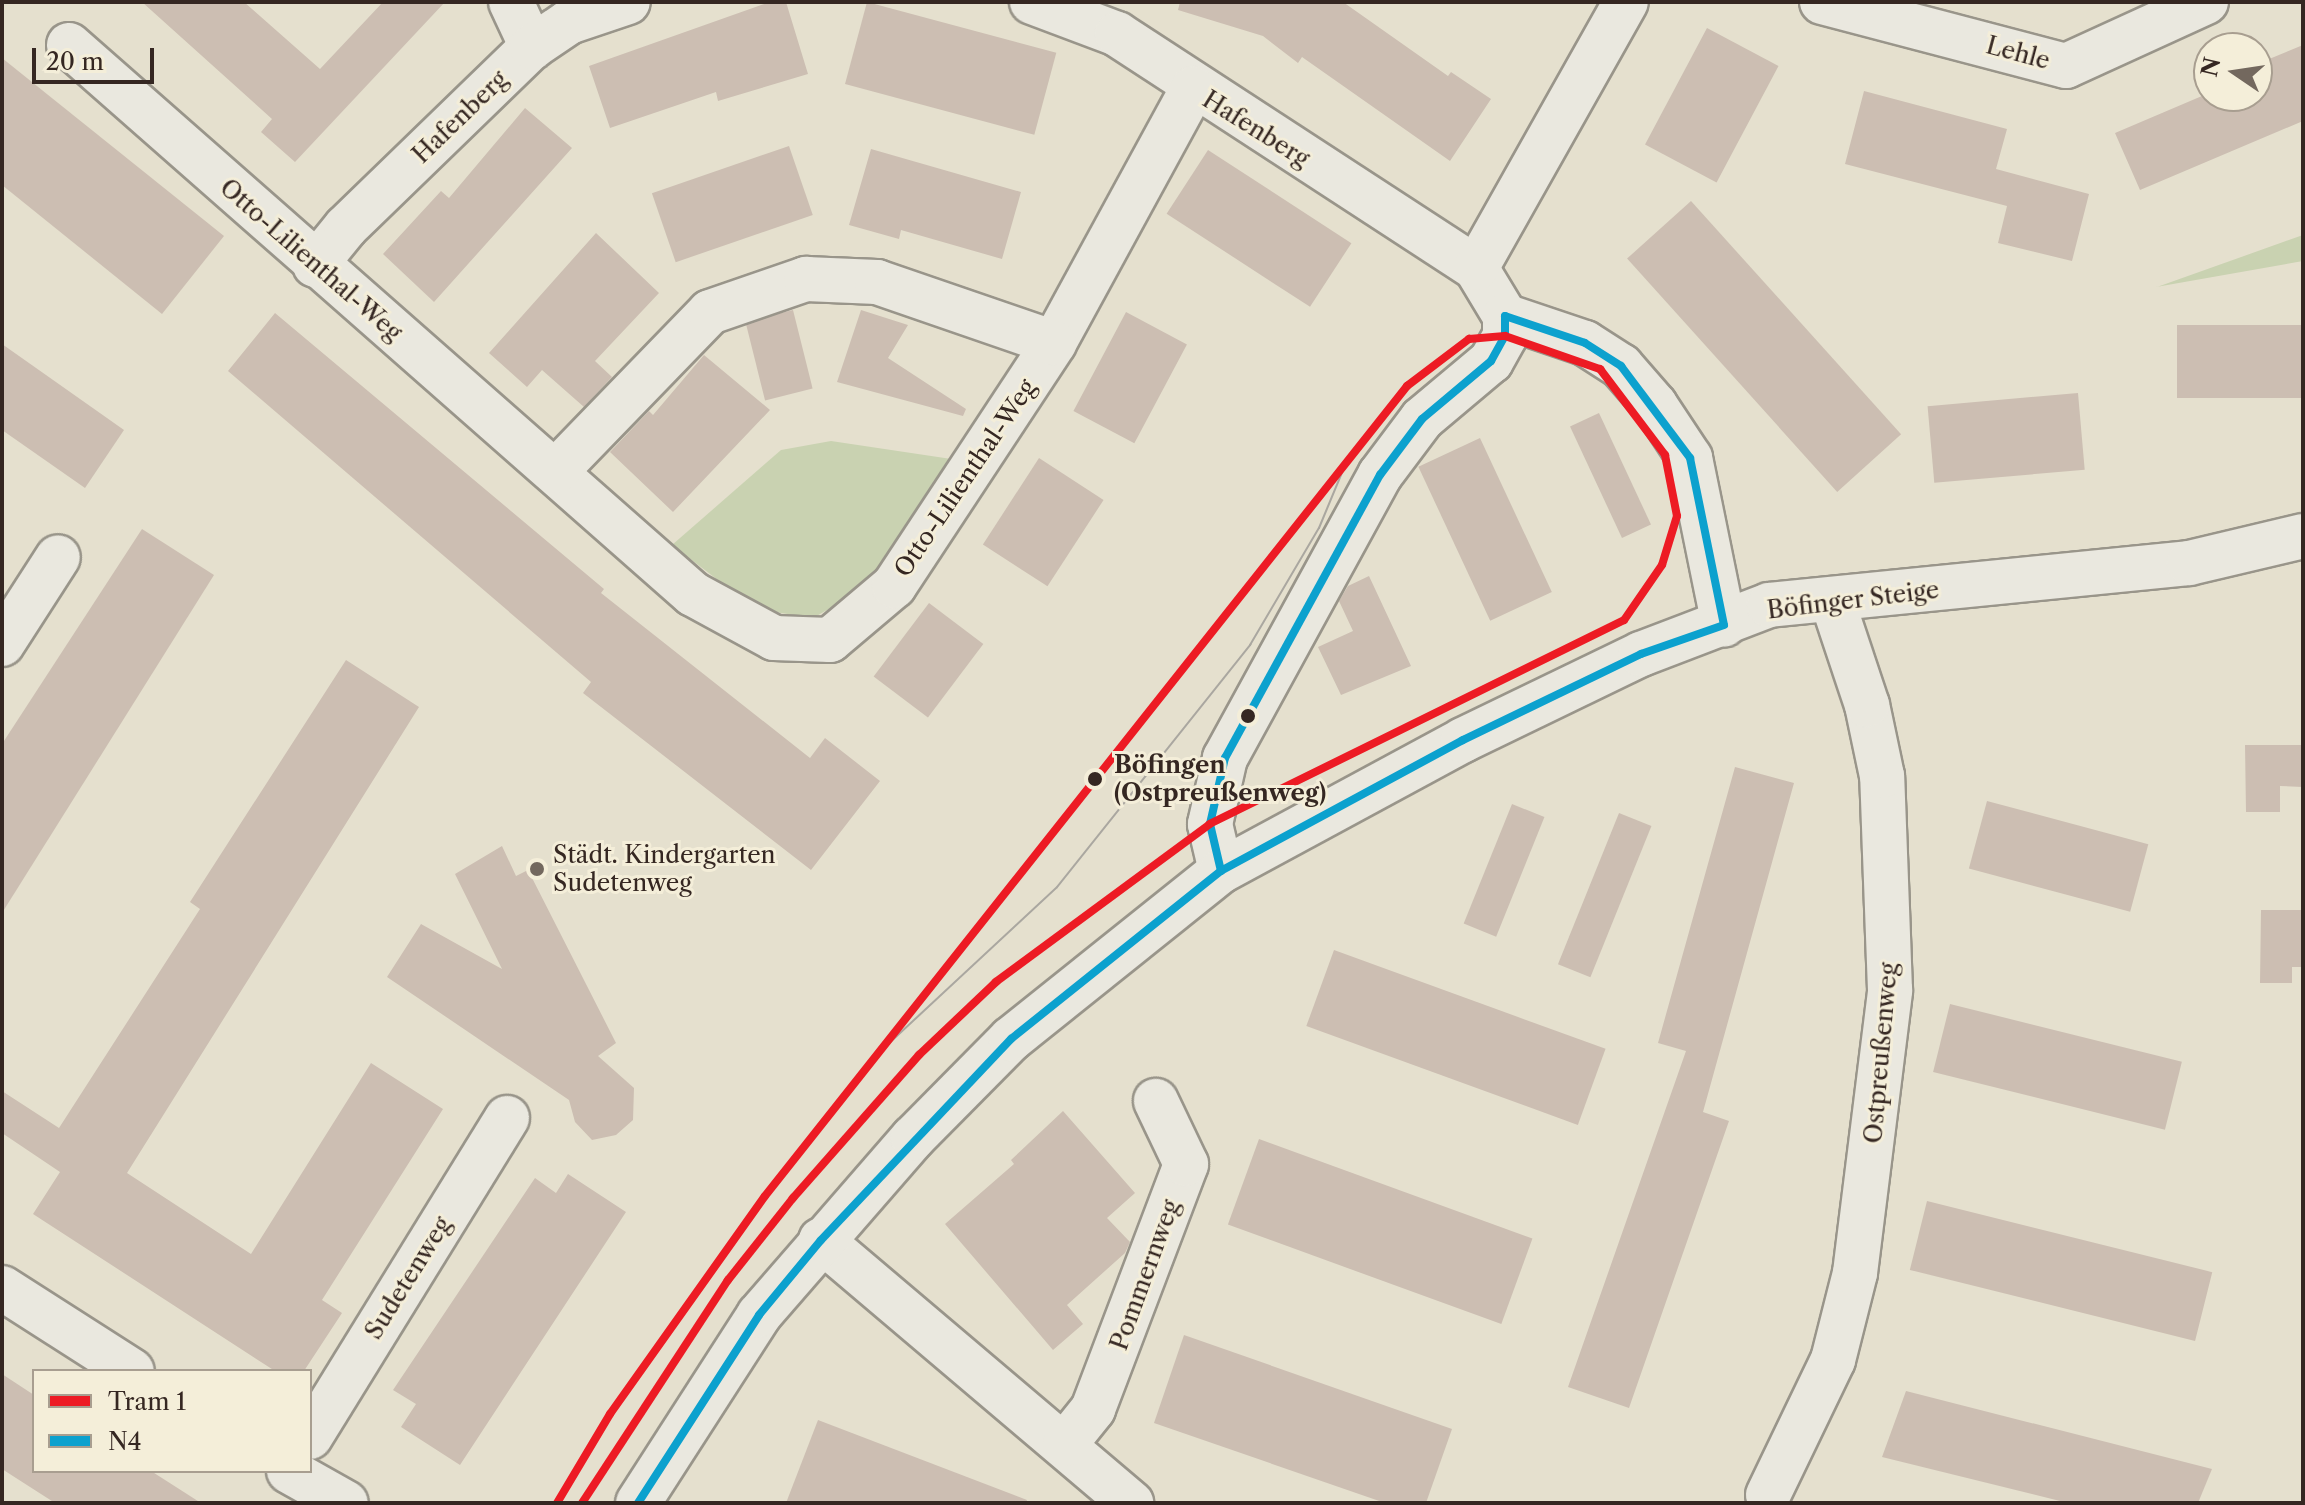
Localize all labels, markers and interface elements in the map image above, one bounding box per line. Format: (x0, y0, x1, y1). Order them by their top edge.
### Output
street label: Lehle (1983, 31, 2053, 75)
scale bar (36, 32, 158, 82)
north arrow (2193, 32, 2273, 112)
text: 20 m (46, 47, 104, 76)
text: N (2196, 55, 2226, 79)
street label: Hafenberg (407, 65, 513, 169)
street label: Hafenberg (1197, 85, 1315, 173)
street label: Otto-Lilienthal-Weg (214, 173, 408, 347)
street label: Otto-Lilienthal-Weg (888, 374, 1042, 582)
street label: Böfinger Steige (1765, 575, 1941, 625)
unlabelled marker (1240, 708, 1256, 724)
place label: Böfingen (Ostpreußenweg) (1114, 751, 1326, 807)
marker: Böfingen (Ostpreußenweg) (1083, 767, 1107, 791)
place label: Städt. Kindergarten Sudetenweg (553, 841, 776, 897)
marker: Städt. Kindergarten Sudetenweg (528, 860, 546, 878)
street label: Ostpreußenweg (1859, 961, 1903, 1145)
street label: Pommernweg (1104, 1196, 1186, 1354)
street label: Sudetenweg (359, 1211, 457, 1345)
legend (32, 1369, 312, 1473)
text: Tram 1 (108, 1387, 186, 1416)
text: N4 (108, 1427, 142, 1456)

